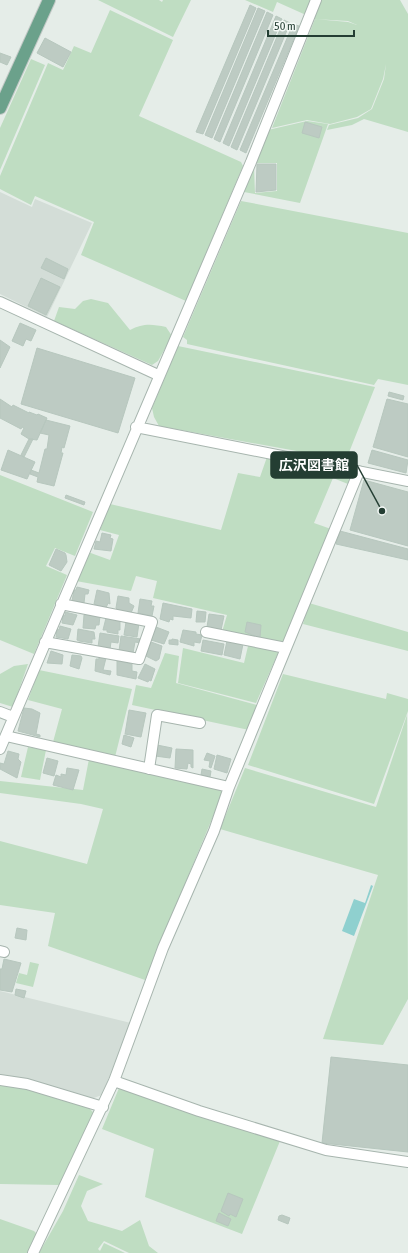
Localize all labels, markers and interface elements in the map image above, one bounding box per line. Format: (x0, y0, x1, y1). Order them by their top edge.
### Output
scale bar (268, 12, 354, 38)
text: 50 m (274, 19, 296, 33)
callout: 広沢図書館 (271, 452, 357, 478)
text: 広沢図書館 (279, 457, 349, 473)

